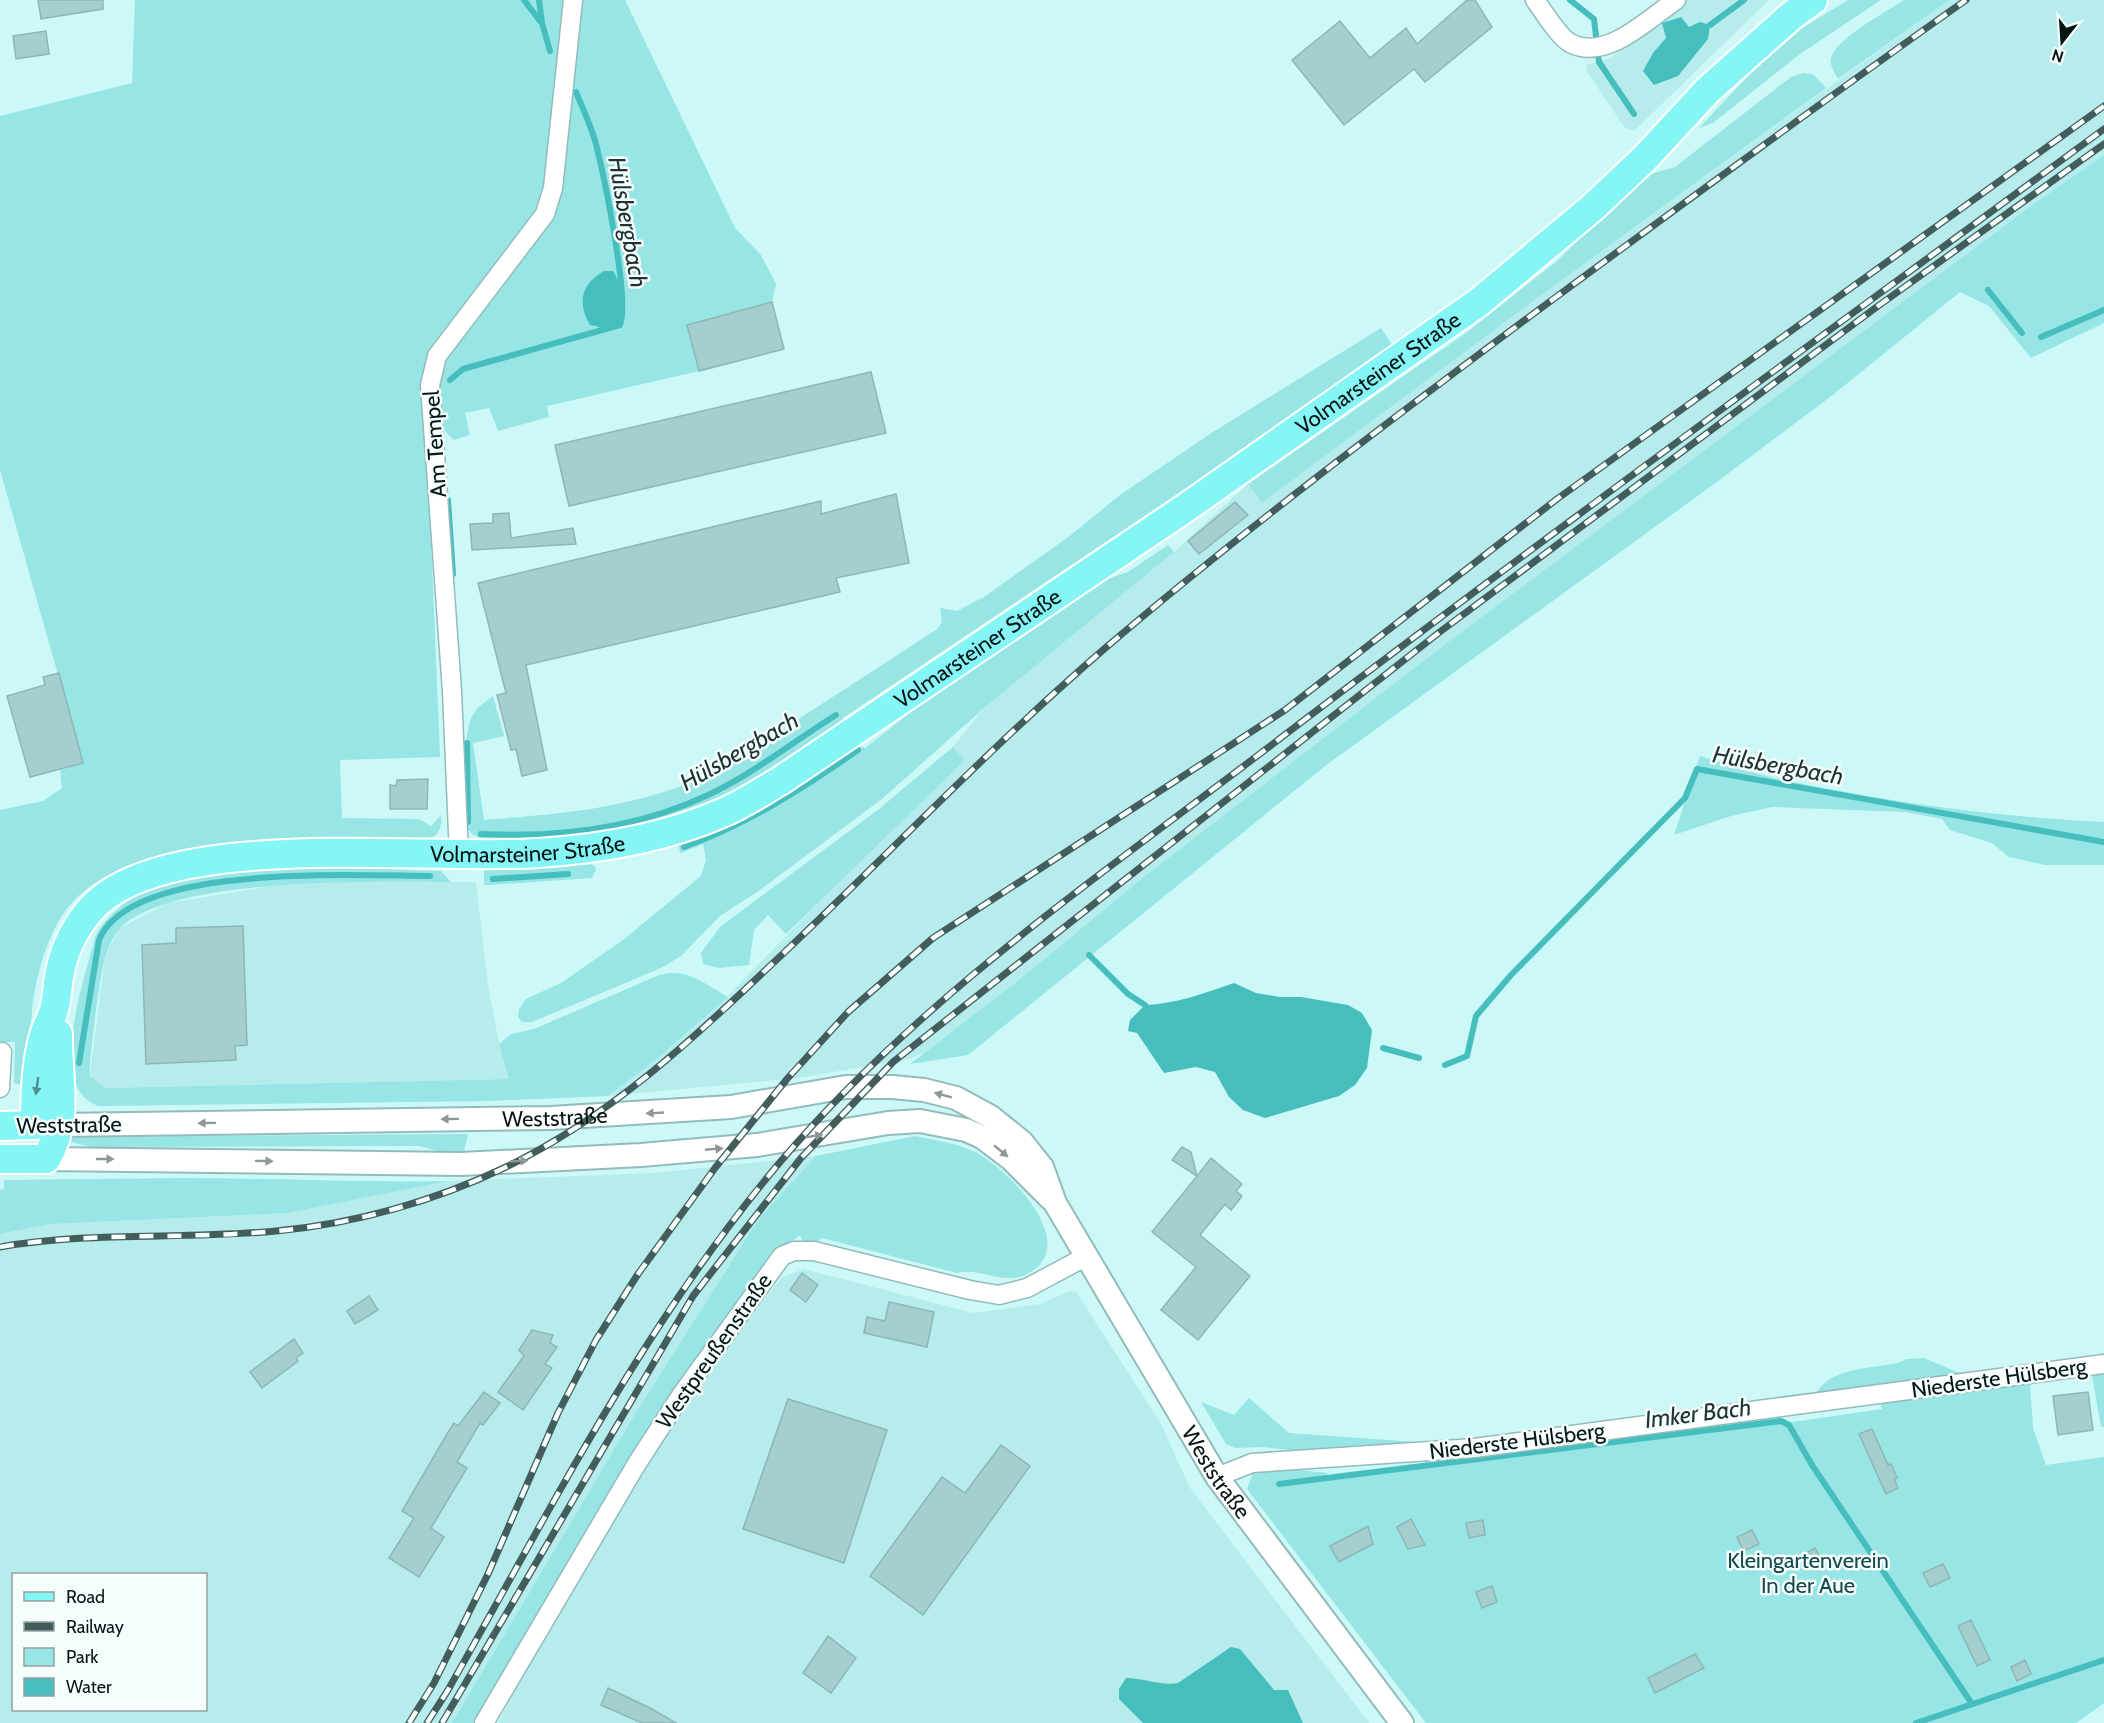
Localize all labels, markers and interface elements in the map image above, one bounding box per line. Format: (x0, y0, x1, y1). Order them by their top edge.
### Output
north arrow (2032, 12, 2092, 72)
text: N (2050, 45, 2066, 67)
water label: Hülsbergbach (602, 154, 654, 290)
street label: Volmarsteiner Straße (1290, 306, 1466, 440)
street label: Am Tempel (418, 389, 452, 498)
street label: Volmarsteiner Straße (889, 582, 1066, 714)
water label: Hülsbergbach (674, 705, 804, 797)
water label: Hülsbergbach (1710, 739, 1846, 791)
street label: Volmarsteiner Straße (430, 829, 627, 868)
one-way arrow (32, 1076, 41, 1095)
one-way arrow (934, 1090, 952, 1099)
street label: Weststraße (502, 1101, 608, 1132)
one-way arrow (646, 1108, 665, 1117)
street label: Weststraße (16, 1111, 122, 1139)
one-way arrow (441, 1115, 460, 1124)
one-way arrow (198, 1118, 217, 1128)
one-way arrow (805, 1131, 824, 1140)
one-way arrow (705, 1144, 724, 1153)
one-way arrow (993, 1145, 1009, 1158)
one-way arrow (95, 1154, 114, 1164)
one-way arrow (255, 1156, 274, 1166)
one-way arrow (510, 1156, 529, 1165)
street label: Westpreußenstraße (650, 1268, 778, 1434)
street label: Niederste Hülsberg (1910, 1352, 2089, 1404)
water label: Imker Bach (1643, 1392, 1753, 1434)
street label: Niederste Hülsberg (1428, 1417, 1607, 1465)
street label: Weststraße (1176, 1421, 1257, 1524)
park label: Kleingartenverein In der Aue (1727, 1547, 1889, 1599)
legend (12, 1573, 207, 1711)
text: Road (66, 1586, 105, 1608)
text: Railway (66, 1616, 124, 1638)
text: Park (66, 1646, 99, 1668)
text: Water (66, 1676, 112, 1698)

